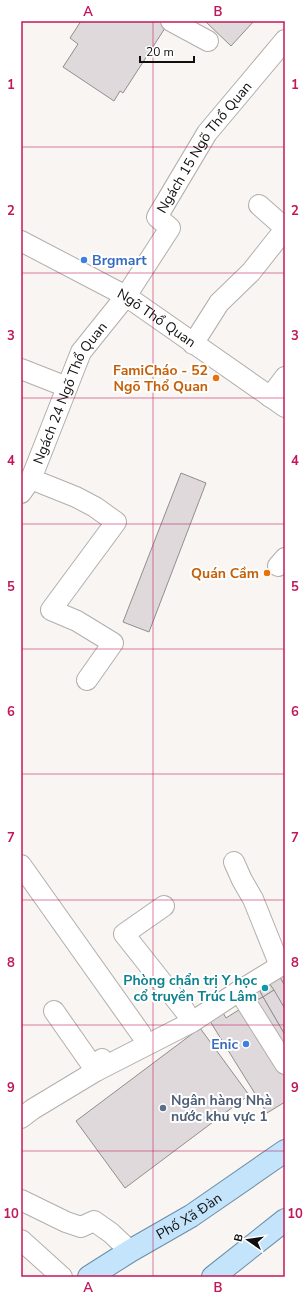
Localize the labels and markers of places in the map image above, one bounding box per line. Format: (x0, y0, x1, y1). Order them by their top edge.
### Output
place label: Brgmart (92, 251, 147, 270)
marker: Brgmart (79, 255, 89, 265)
place label: FamiCháo - 52 Ngõ Thổ Quan (113, 361, 208, 396)
marker: FamiCháo - 52 Ngõ Thổ Quan (211, 373, 221, 383)
place label: Quán Cầm (191, 564, 259, 583)
marker: Quán Cầm (262, 568, 272, 578)
place label: Phòng chẩn trị Y học cổ truyền Trúc Lâm (123, 971, 257, 1006)
marker: Phòng chẩn trị Y học cổ truyền Trúc Lâm (260, 983, 270, 993)
place label: Enic (211, 1035, 238, 1054)
marker: Enic (241, 1039, 251, 1049)
place label: Ngân hàng Nhà nước khu vực 1 (171, 1091, 272, 1126)
marker: Ngân hàng Nhà nước khu vực 1 (158, 1103, 168, 1113)

